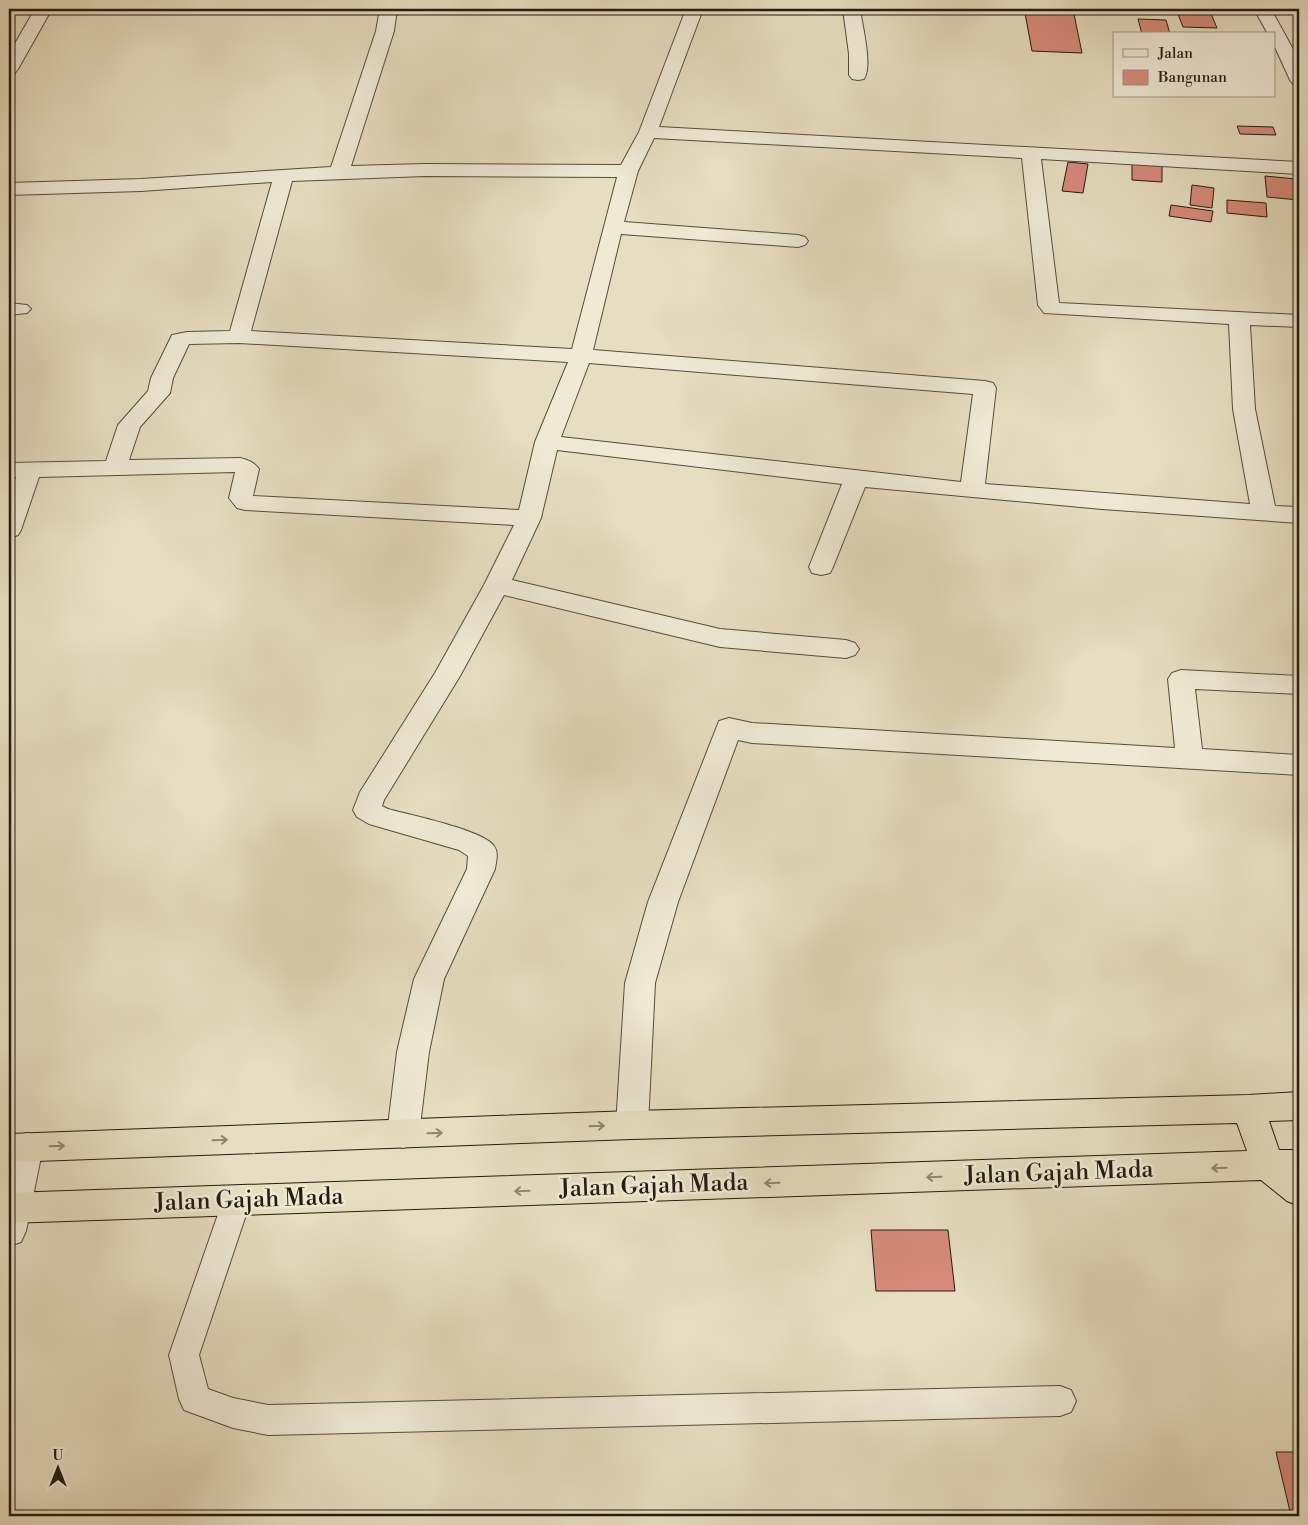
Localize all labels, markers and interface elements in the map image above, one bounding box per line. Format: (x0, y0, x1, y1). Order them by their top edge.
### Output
legend (1113, 32, 1276, 98)
text: Jalan (1157, 44, 1193, 63)
text: Bangunan (1157, 68, 1227, 87)
one-way arrow (589, 1122, 605, 1131)
one-way arrow (426, 1128, 442, 1137)
one-way arrow (212, 1135, 228, 1145)
one-way arrow (49, 1141, 65, 1150)
street label: Jalan Gajah Mada (963, 1155, 1155, 1191)
one-way arrow (1211, 1163, 1228, 1173)
street label: Jalan Gajah Mada (558, 1168, 750, 1204)
one-way arrow (927, 1173, 943, 1182)
one-way arrow (764, 1178, 780, 1187)
street label: Jalan Gajah Mada (153, 1182, 345, 1218)
one-way arrow (514, 1186, 530, 1196)
north arrow (32, 1442, 82, 1492)
text: U (53, 1447, 64, 1465)

